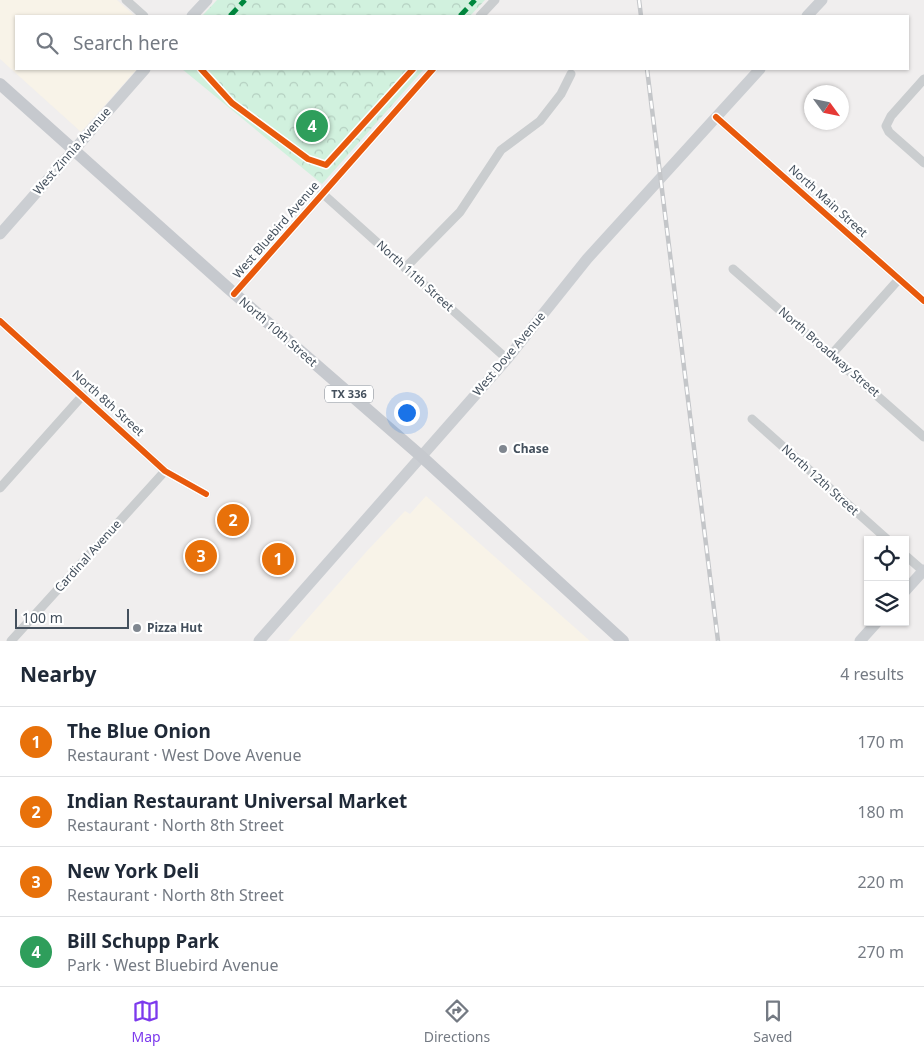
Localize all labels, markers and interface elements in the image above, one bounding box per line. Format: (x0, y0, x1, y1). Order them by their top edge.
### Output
search box (15, 15, 909, 70)
icon: search (33, 29, 61, 57)
text: Search here (73, 30, 179, 56)
north arrow (804, 85, 849, 130)
street label: West Zinnia Avenue (29, 103, 115, 198)
pin: 4 (296, 107, 328, 145)
street label: North Main Street (785, 161, 872, 241)
street label: West Bluebird Avenue (229, 177, 323, 282)
street label: North 11th Street (373, 236, 458, 315)
street label: North 10th Street (236, 293, 322, 371)
street label: North Broadway Street (775, 303, 884, 401)
street label: West Dove Avenue (468, 308, 549, 399)
street label: North 8th Street (69, 366, 148, 440)
road number: TX 336 (325, 386, 373, 402)
your location (394, 400, 420, 426)
place label: Chase (513, 440, 549, 457)
street label: North 12th Street (778, 440, 863, 519)
marker: Chase (497, 443, 509, 455)
pin: 2 (217, 501, 249, 539)
street label: Cardinal Avenue (51, 516, 125, 596)
map controls (864, 536, 909, 626)
button: locate (864, 536, 909, 581)
pin: 3 (185, 537, 217, 575)
pin: 1 (262, 540, 294, 578)
button: layers (864, 581, 909, 626)
scale bar (15, 606, 129, 629)
text: 100 m (22, 608, 63, 627)
place label: Pizza Hut (147, 619, 202, 636)
marker: Pizza Hut (131, 622, 143, 634)
text: Nearby (20, 660, 96, 688)
text: 4 results (840, 663, 904, 685)
text: The Blue Onion (67, 718, 211, 744)
text: 1 (31, 731, 41, 753)
text: 170 m (857, 731, 904, 753)
text: Restaurant · West Dove Avenue (67, 744, 302, 766)
text: Indian Restaurant Universal Market (67, 788, 407, 814)
text: 2 (31, 801, 41, 823)
text: 180 m (857, 801, 904, 823)
text: Restaurant · North 8th Street (67, 814, 284, 836)
text: New York Deli (67, 858, 199, 884)
text: 3 (31, 871, 41, 893)
text: 220 m (857, 871, 904, 893)
text: Restaurant · North 8th Street (67, 884, 284, 906)
text: Bill Schupp Park (67, 928, 219, 954)
text: 4 (31, 941, 41, 963)
text: 270 m (857, 941, 904, 963)
text: Park · West Bluebird Avenue (67, 954, 278, 976)
tab: Map (132, 997, 161, 1046)
tab: Directions (424, 997, 490, 1046)
tab: Saved (753, 997, 792, 1046)

